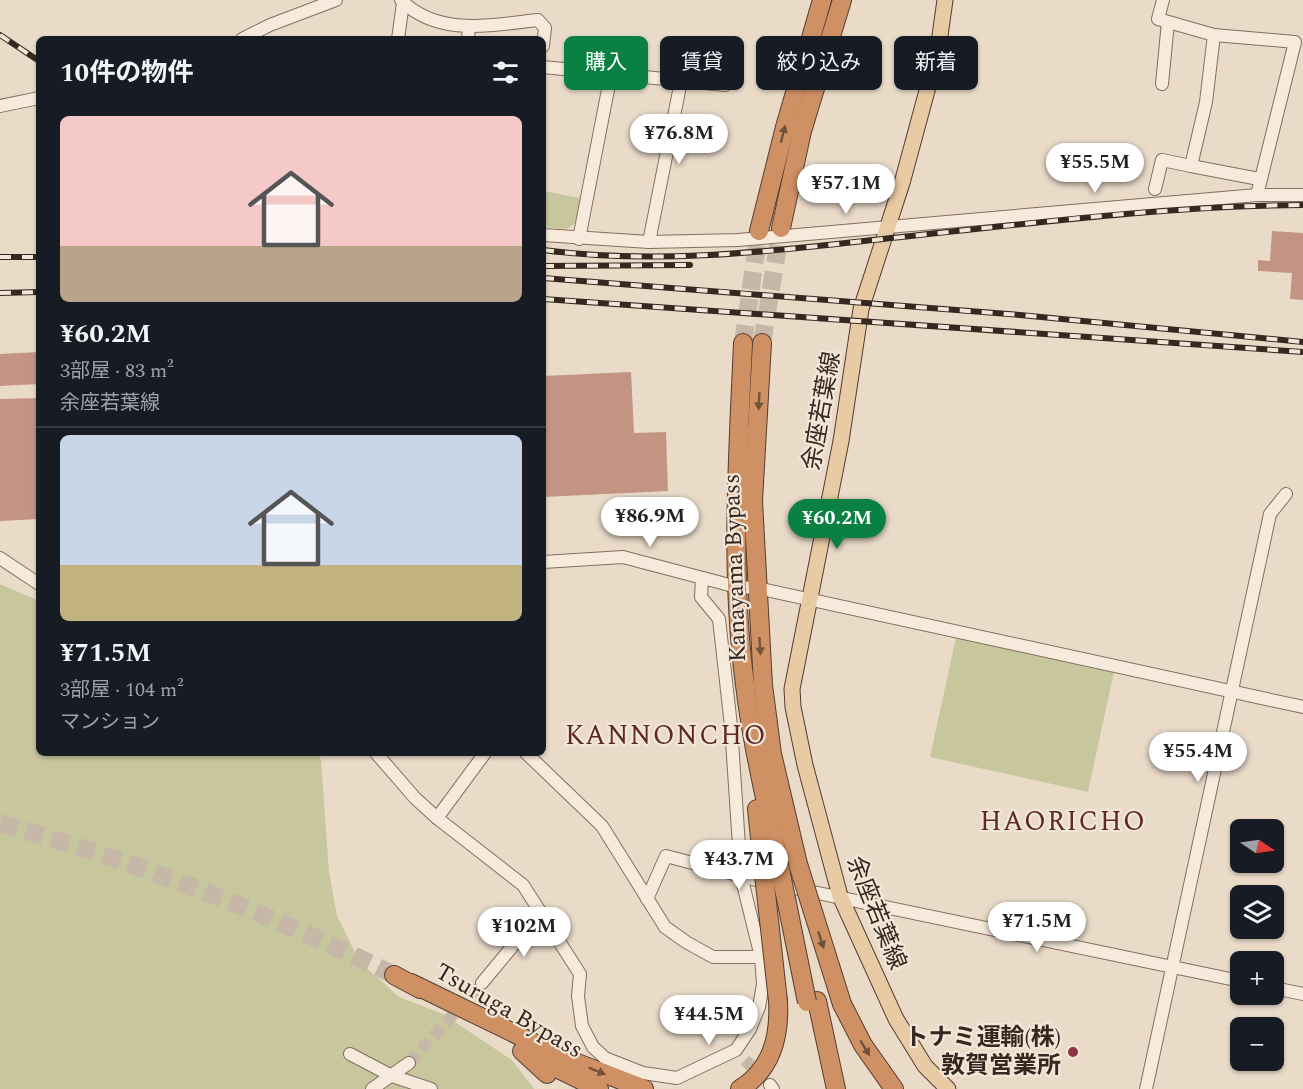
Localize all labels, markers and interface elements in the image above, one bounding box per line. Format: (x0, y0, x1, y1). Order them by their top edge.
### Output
chip: 購入 (564, 36, 648, 90)
chip: 賃貸 (660, 36, 744, 90)
chip: 絞り込み (756, 36, 882, 90)
chip: 新着 (894, 36, 978, 90)
text: 10件の物件 (60, 53, 193, 93)
icon: filters (489, 56, 522, 89)
pin: ¥76.8M (630, 114, 728, 165)
text: ¥76.8M (644, 118, 714, 148)
one-way arrow (778, 124, 788, 143)
pin: ¥55.5M (1046, 143, 1144, 194)
text: ¥55.5M (1060, 147, 1130, 177)
icon: home (237, 155, 345, 263)
pin: ¥57.1M (797, 164, 895, 215)
text: ¥57.1M (811, 168, 881, 198)
text: ¥60.2M (60, 314, 151, 354)
street label: 余座若葉線 (794, 349, 850, 473)
text: 3部屋 · 83 m² (60, 356, 174, 386)
text: 余座若葉線 (60, 388, 160, 418)
one-way arrow (754, 392, 763, 411)
street label: Kanayama Bypass (714, 473, 756, 663)
icon: home (237, 474, 345, 582)
pin: ¥86.9M (601, 497, 699, 548)
pin: ¥60.2M (788, 499, 886, 550)
text: ¥86.9M (615, 501, 685, 531)
text: ¥60.2M (802, 503, 872, 533)
text: ¥71.5M (60, 633, 151, 673)
one-way arrow (756, 637, 765, 656)
text: 3部屋 · 104 m² (60, 675, 184, 705)
text: マンション (60, 707, 160, 737)
district label: KANNONCHO (565, 715, 767, 757)
pin: ¥55.4M (1149, 732, 1247, 783)
text: ¥55.4M (1163, 736, 1233, 766)
district label: HAORICHO (980, 801, 1146, 843)
north arrow (1230, 819, 1284, 873)
map controls (1230, 819, 1284, 1071)
pin: ¥43.7M (690, 840, 788, 891)
text: ¥43.7M (704, 844, 774, 874)
street label: 余座若葉線 (837, 851, 915, 975)
button: layers (1230, 885, 1284, 939)
pin: ¥71.5M (988, 902, 1086, 953)
text: ¥71.5M (1002, 906, 1072, 936)
pin: ¥102M (482, 907, 566, 958)
text: ¥102M (492, 911, 556, 941)
one-way arrow (816, 932, 826, 950)
button: + (1230, 951, 1284, 1005)
street label: Tsuruga Bypass (428, 954, 590, 1068)
pin: ¥44.5M (660, 995, 758, 1046)
text: ¥44.5M (674, 999, 744, 1029)
button: − (1230, 1017, 1284, 1071)
place label: トナミ運輸(株) 敦賀営業所 (904, 1020, 1061, 1084)
one-way arrow (860, 1040, 871, 1056)
marker: トナミ運輸(株) 敦賀営業所 (1066, 1045, 1080, 1059)
one-way arrow (588, 1066, 606, 1076)

